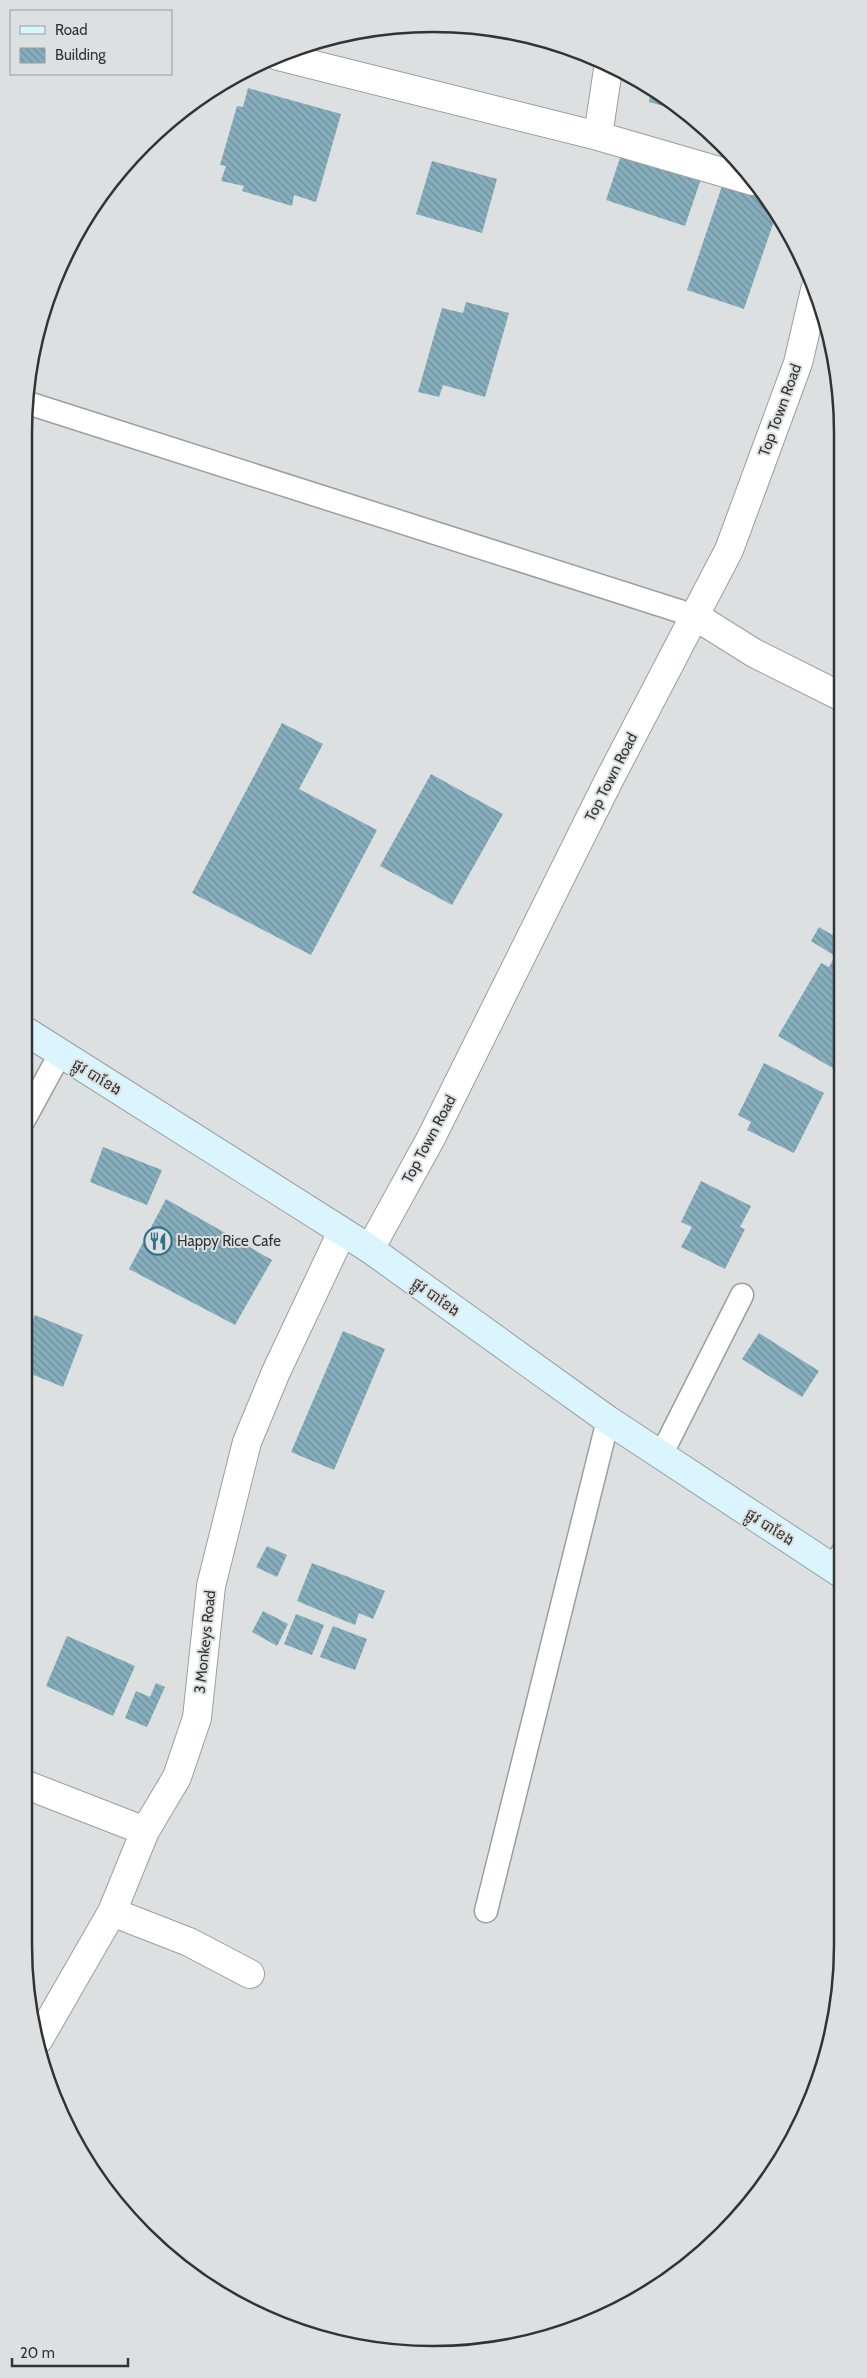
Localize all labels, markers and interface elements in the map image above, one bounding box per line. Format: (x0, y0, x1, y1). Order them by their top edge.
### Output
legend (10, 10, 172, 75)
text: Road (55, 21, 88, 39)
text: Building (55, 46, 106, 64)
street label: Top Town Road (755, 361, 805, 459)
street label: Top Town Road (581, 730, 641, 824)
street label: ផ្លូវ បាខែង (67, 1055, 125, 1103)
street label: Top Town Road (398, 1092, 460, 1186)
restaurant icon: Happy Rice Cafe (143, 1226, 173, 1256)
place label: Happy Rice Cafe (177, 1232, 281, 1250)
street label: ផ្លូវ បាខែង (406, 1274, 464, 1324)
street label: ផ្លូវ បាខែង (740, 1504, 798, 1553)
street label: 3 Monkeys Road (191, 1589, 219, 1695)
scale bar (12, 2336, 129, 2368)
text: 20 m (20, 2344, 55, 2362)

